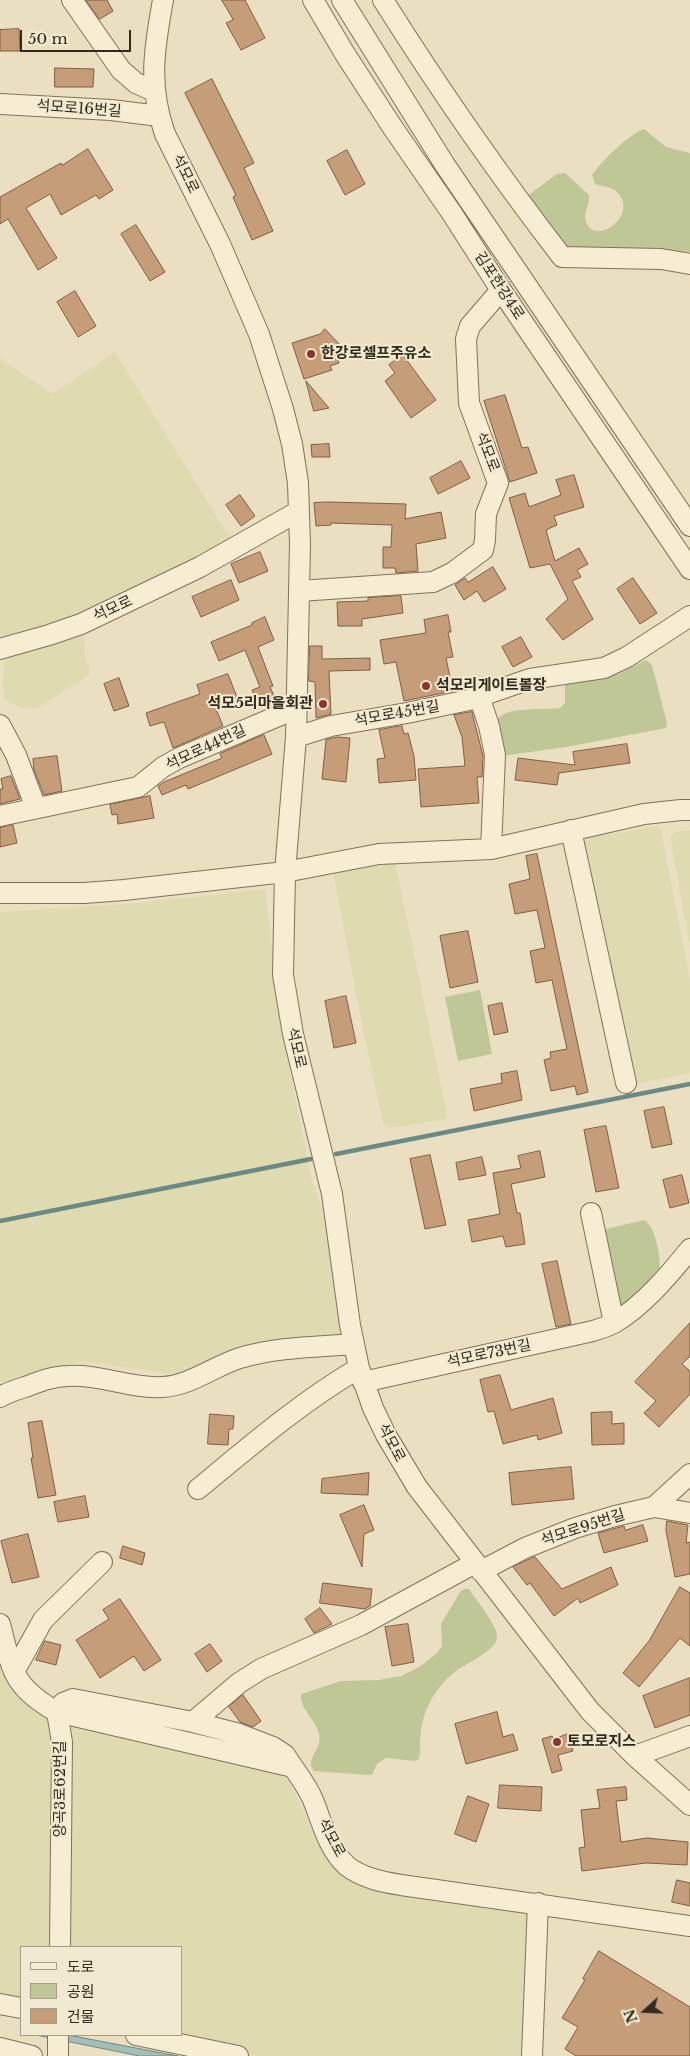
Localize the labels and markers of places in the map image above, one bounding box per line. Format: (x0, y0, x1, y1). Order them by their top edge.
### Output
place label: 한강로셀프주유소 (321, 345, 431, 363)
marker: 한강로셀프주유소 (305, 348, 317, 360)
place label: 석모리게이트볼장 (436, 677, 546, 695)
marker: 석모리게이트볼장 (420, 680, 432, 692)
place label: 석모5리마을회관 (207, 695, 313, 713)
marker: 석모5리마을회관 (317, 698, 329, 710)
place label: 토모로지스 (567, 1733, 636, 1751)
marker: 토모로지스 (551, 1736, 563, 1748)

